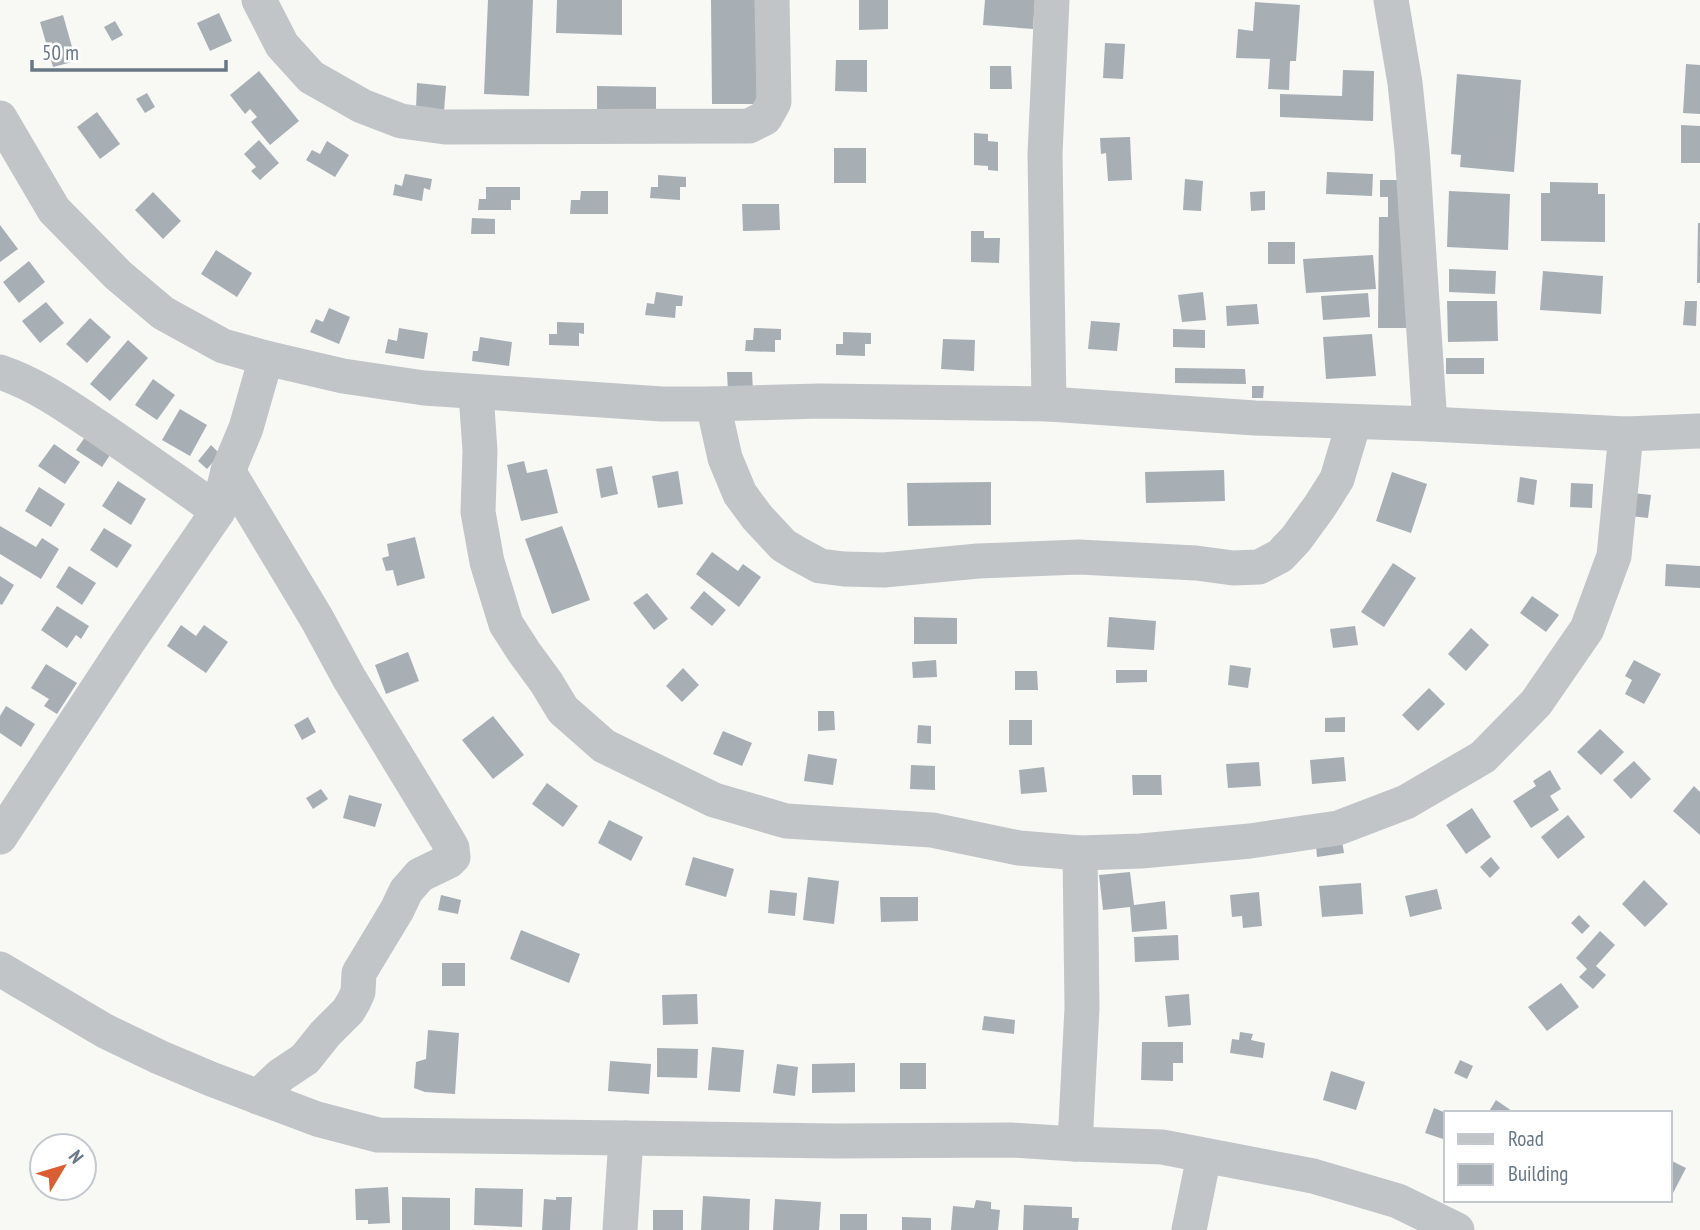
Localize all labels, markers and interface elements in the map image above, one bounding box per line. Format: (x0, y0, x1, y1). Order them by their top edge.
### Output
scale bar (32, 28, 226, 72)
text: 50 m (42, 39, 79, 66)
legend (1444, 1111, 1672, 1202)
text: Road (1508, 1125, 1544, 1152)
north arrow (28, 1132, 98, 1202)
text: N (64, 1145, 89, 1168)
text: Building (1508, 1160, 1568, 1187)

